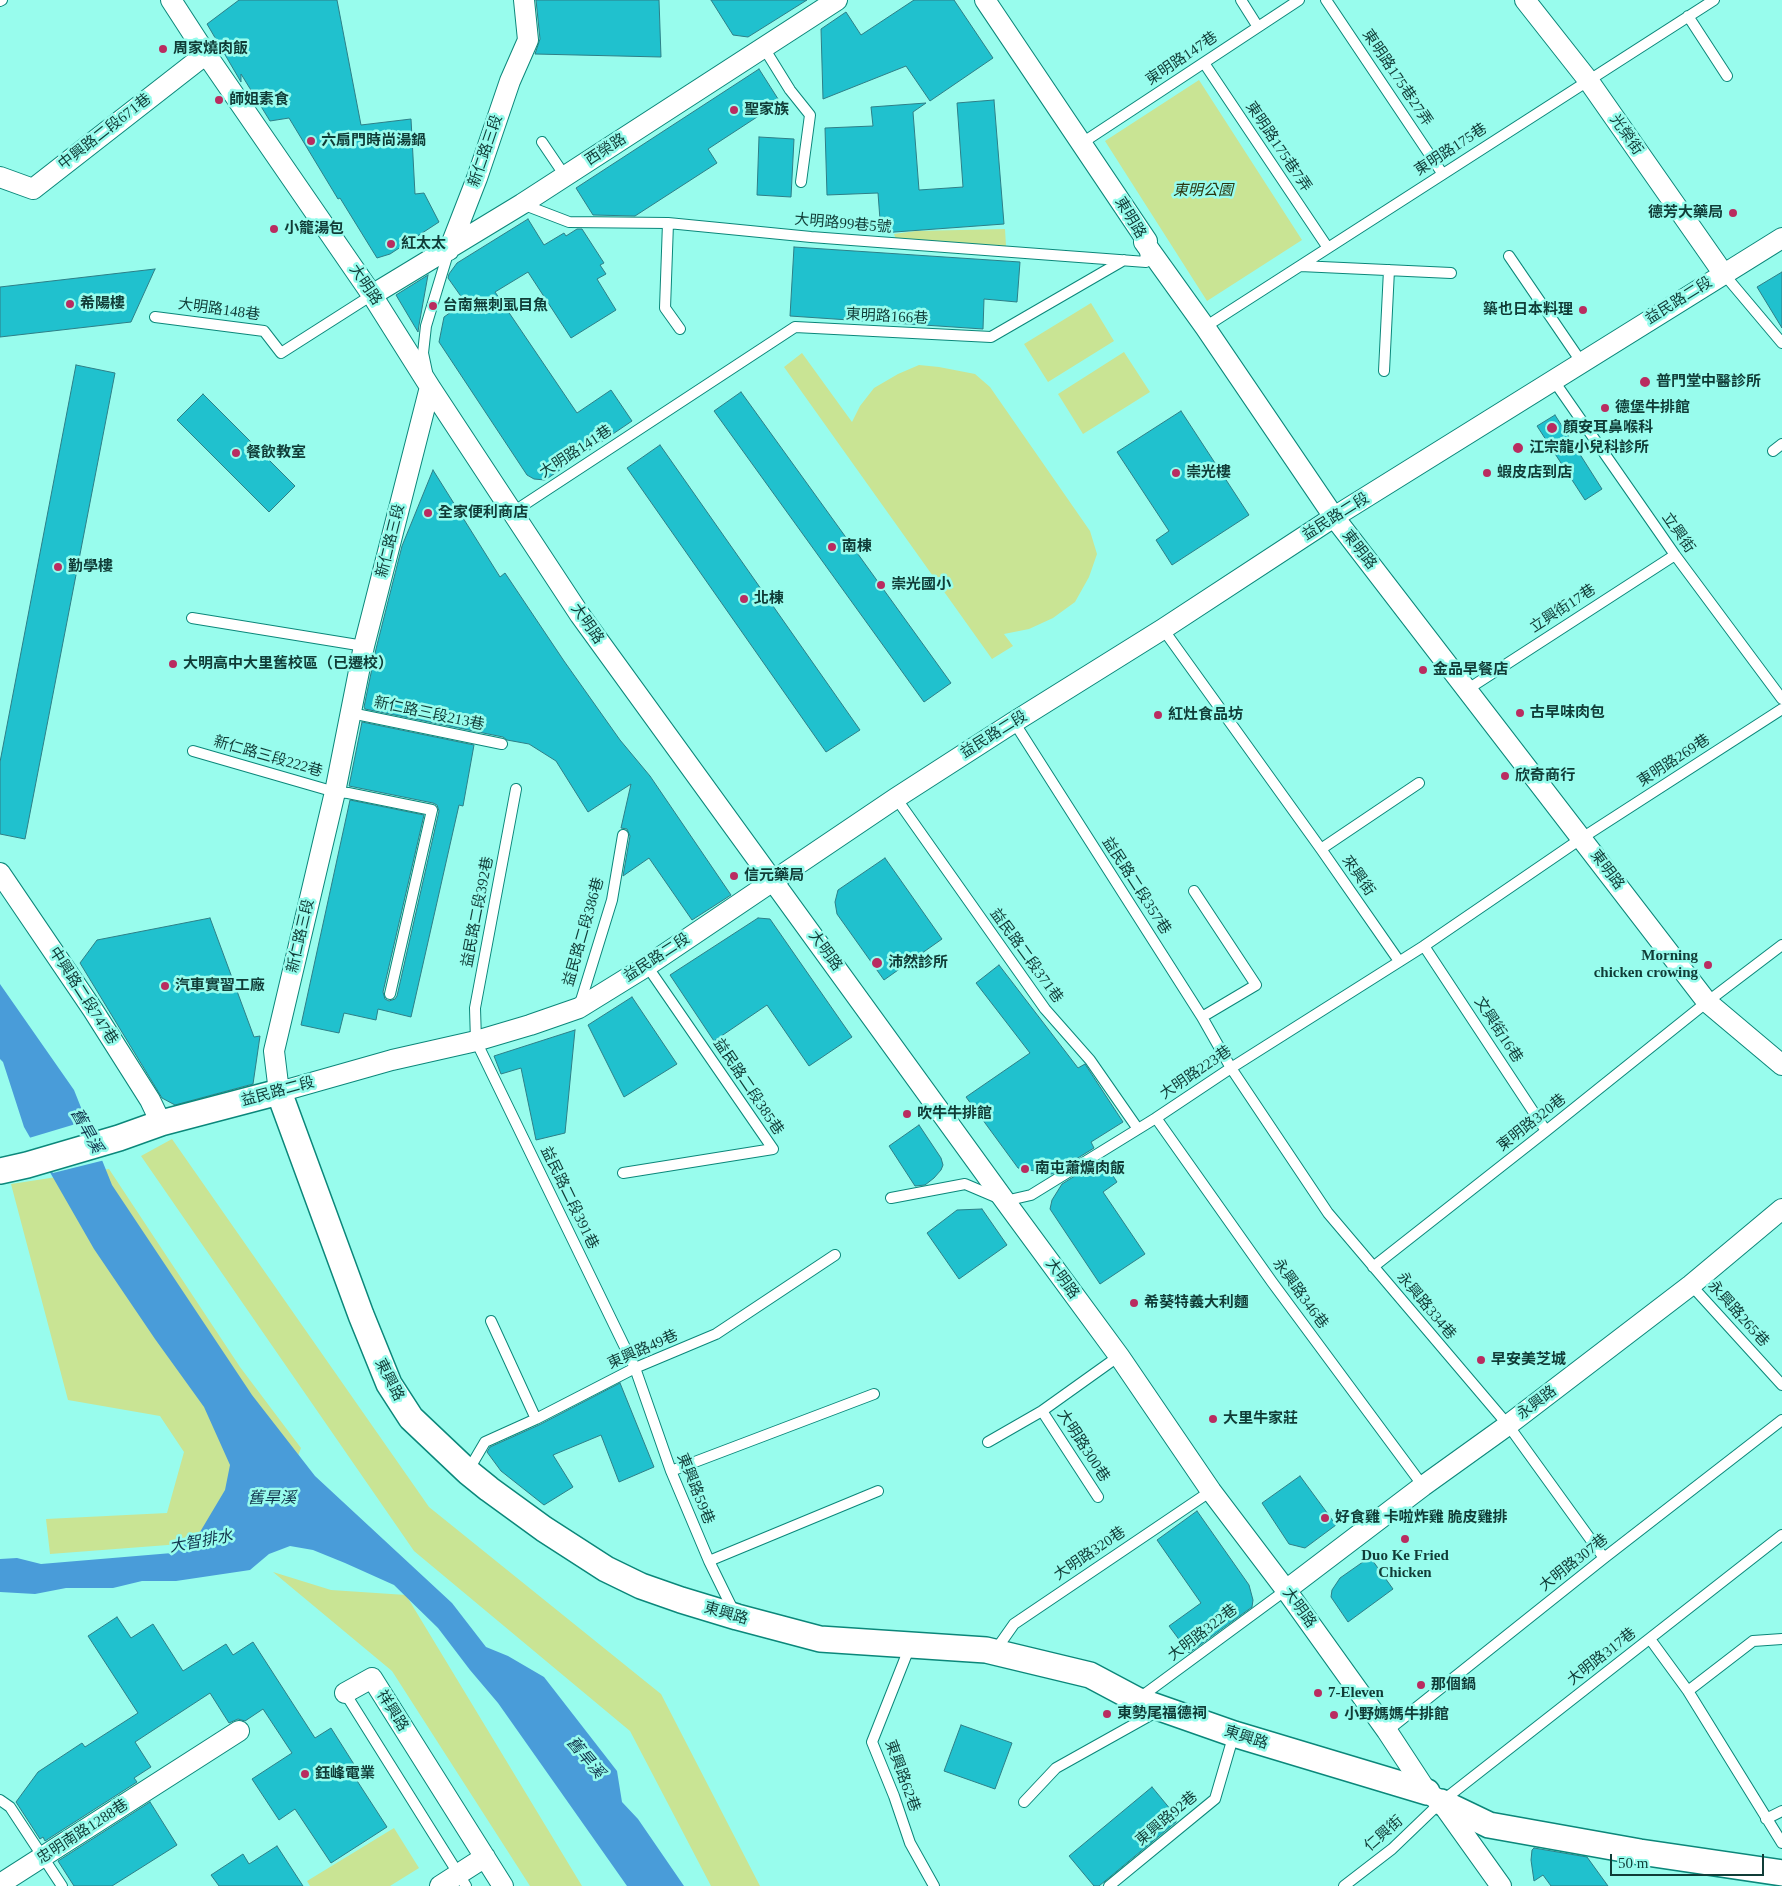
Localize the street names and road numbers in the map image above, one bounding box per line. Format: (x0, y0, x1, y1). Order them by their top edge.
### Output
street label: 東明路175巷27弄 (1358, 26, 1436, 130)
street label: 東明路147巷 (1143, 28, 1221, 90)
street label: 中興路二段671巷 (55, 90, 155, 174)
street label: 東明路175巷7弄 (1241, 98, 1315, 196)
street label: 光榮街 (1606, 111, 1646, 159)
street label: 新仁路三段 (465, 113, 507, 189)
street label: 東明路175巷 (1412, 120, 1490, 180)
street label: 西榮路 (582, 130, 630, 170)
street label: 東明路 (1111, 194, 1149, 242)
street label: 大明路99巷5號 (794, 211, 892, 237)
street label: 大明路 (345, 261, 385, 309)
street label: 益民路二段 (1642, 273, 1716, 329)
street label: 大明路148巷 (177, 295, 261, 325)
street label: 東明路166巷 (845, 306, 929, 328)
street label: 大明路141巷 (537, 422, 615, 482)
street label: 益民路二段 (1299, 489, 1373, 545)
street label: 新仁路三段 (373, 502, 409, 580)
street label: 立興街 (1658, 509, 1698, 557)
street label: 東明路 (1338, 527, 1380, 573)
street label: 立興街17巷 (1527, 581, 1599, 637)
street label: 大明路 (567, 600, 607, 648)
street label: 新仁路三段213巷 (372, 694, 486, 734)
street label: 益民路二段 (957, 707, 1031, 763)
street label: 東明路269巷 (1635, 731, 1713, 791)
street label: 新仁路三段222巷 (211, 733, 325, 781)
street label: 益民路二段357巷 (1098, 834, 1174, 938)
street label: 東明路 (1586, 847, 1628, 893)
street label: 來興街 (1338, 852, 1378, 900)
street label: 益民路二段392巷 (458, 855, 498, 969)
street label: 益民路二段386巷 (560, 875, 608, 989)
street label: 新仁路三段 (284, 897, 318, 975)
street label: 益民路二段371巷 (986, 905, 1066, 1007)
street label: 大明路 (804, 928, 846, 974)
street label: 益民路二段 (621, 930, 693, 986)
street label: 中興路二段747巷 (45, 944, 121, 1048)
street label: 文興街16巷 (1470, 994, 1526, 1066)
street label: 益民路二段385巷 (709, 1035, 787, 1139)
street label: 大明路223巷 (1157, 1042, 1235, 1104)
street label: 益民路二段 (239, 1074, 317, 1110)
street label: 東明路320巷 (1494, 1091, 1570, 1155)
street label: 益民路二段391巷 (536, 1143, 602, 1253)
street label: 永興路346巷 (1268, 1255, 1332, 1333)
street label: 大明路 (1041, 1256, 1083, 1302)
street label: 永興路334巷 (1393, 1269, 1459, 1343)
street label: 永興路265巷 (1704, 1277, 1772, 1351)
street label: 東興路49巷 (605, 1327, 681, 1373)
street label: 東興路 (371, 1356, 407, 1404)
street label: 永興路 (1514, 1382, 1560, 1424)
street label: 大明路300巷 (1053, 1407, 1113, 1485)
street label: 東興路59巷 (673, 1451, 717, 1527)
street label: 大明路320巷 (1051, 1523, 1129, 1585)
street label: 大明路307巷 (1536, 1531, 1612, 1595)
street label: 大明路 (1278, 1585, 1320, 1631)
street label: 東興路 (702, 1599, 750, 1629)
street label: 大明路322巷 (1165, 1601, 1241, 1665)
street label: 大明路317巷 (1564, 1625, 1640, 1689)
street label: 祥興路 (372, 1687, 412, 1735)
street label: 東興路 (1222, 1722, 1270, 1754)
street label: 東興路62巷 (881, 1738, 923, 1814)
street label: 東興路92巷 (1132, 1788, 1202, 1850)
street label: 忠明南路1288巷 (34, 1796, 132, 1868)
street label: 仁興街 (1361, 1812, 1407, 1856)

